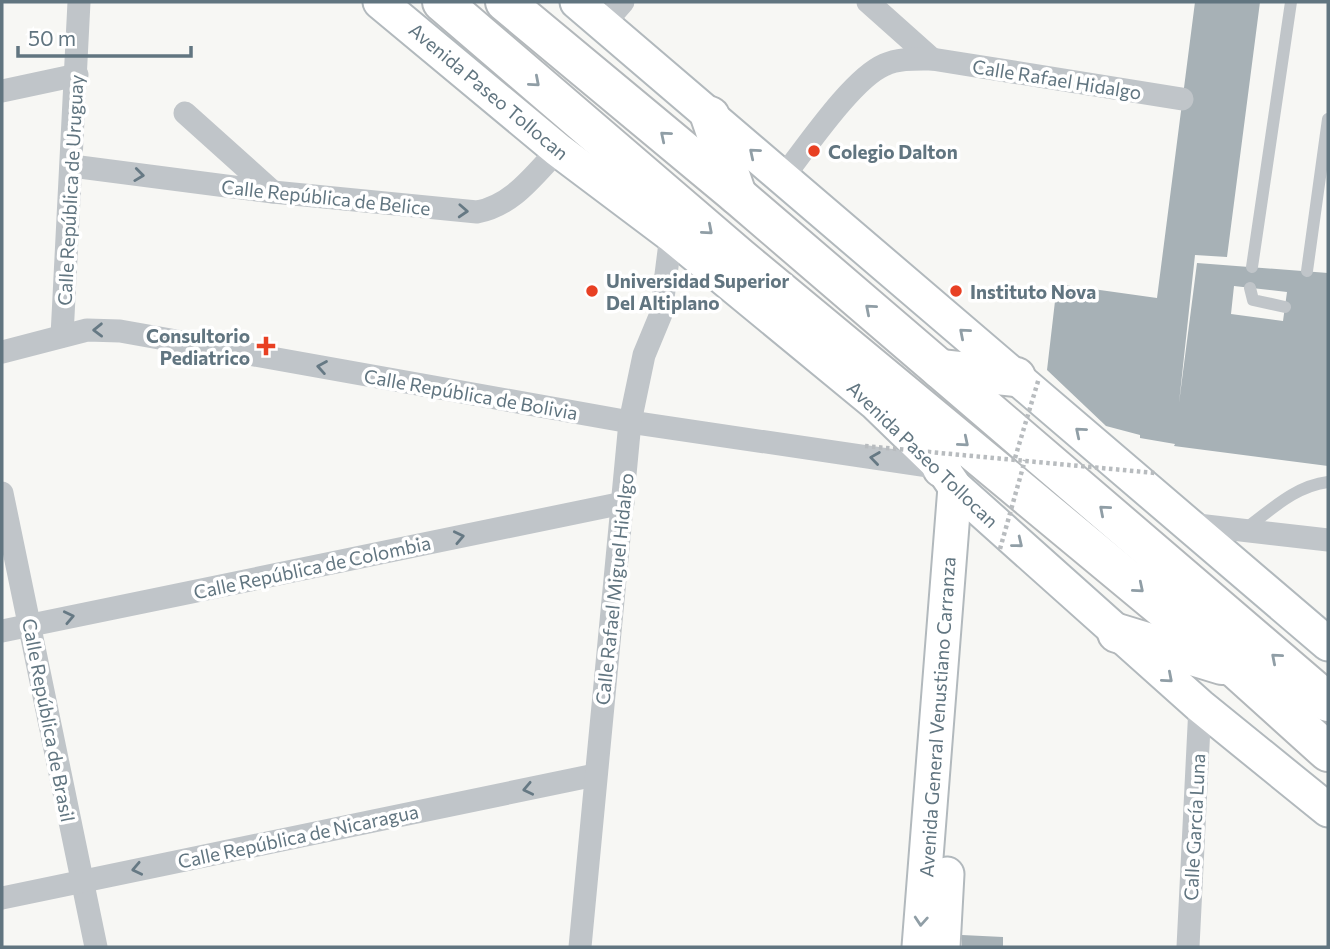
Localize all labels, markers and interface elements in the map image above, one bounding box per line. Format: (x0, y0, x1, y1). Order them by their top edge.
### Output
scale bar (18, 14, 191, 58)
street label: Avenida Paseo Tollocan (405, 18, 573, 164)
text: 50 m (28, 25, 76, 50)
street label: Calle Rafael Hidalgo (971, 54, 1143, 104)
street label: Calle República de Uruguay (52, 74, 88, 306)
one-way arrow (527, 74, 540, 86)
one-way arrow (661, 131, 673, 144)
place label: Colegio Dalton (828, 140, 958, 163)
marker: Colegio Dalton (806, 143, 822, 159)
one-way arrow (749, 149, 762, 161)
one-way arrow (134, 167, 145, 182)
street label: Calle República de Belice (220, 175, 432, 219)
one-way arrow (458, 204, 469, 219)
one-way arrow (699, 222, 712, 234)
place label: Universidad Superior Del Altiplano (606, 269, 790, 314)
place label: Instituto Nova (970, 280, 1096, 303)
marker: Universidad Superior Del Altiplano (584, 283, 600, 299)
marker: Instituto Nova (948, 283, 964, 299)
one-way arrow (865, 305, 878, 317)
one-way arrow (92, 323, 103, 338)
place label: Consultorio Pediatrico (146, 324, 250, 369)
one-way arrow (959, 329, 972, 341)
marker: Consultorio Pediatrico (256, 336, 276, 356)
one-way arrow (316, 360, 328, 375)
street label: Calle República de Bolivia (362, 364, 580, 424)
street label: Avenida Paseo Tollocan (843, 376, 1003, 532)
one-way arrow (1075, 428, 1088, 441)
one-way arrow (956, 434, 969, 446)
one-way arrow (869, 451, 881, 466)
street label: Calle Rafael Miguel Hidalgo (590, 472, 638, 706)
one-way arrow (1099, 505, 1112, 518)
one-way arrow (453, 530, 465, 545)
street label: Calle República de Colombia (191, 531, 433, 603)
one-way arrow (1011, 535, 1023, 548)
street label: Avenida General Venustiano Carranza (914, 556, 960, 878)
one-way arrow (1131, 579, 1143, 592)
one-way arrow (63, 611, 75, 626)
street label: Calle República de Brasil (18, 616, 80, 824)
one-way arrow (1272, 654, 1285, 666)
one-way arrow (1160, 670, 1173, 682)
street label: Calle García Luna (1179, 753, 1209, 901)
one-way arrow (522, 780, 534, 795)
street label: Calle República de Nicaragua (176, 799, 420, 873)
one-way arrow (131, 860, 143, 875)
one-way arrow (914, 916, 929, 927)

